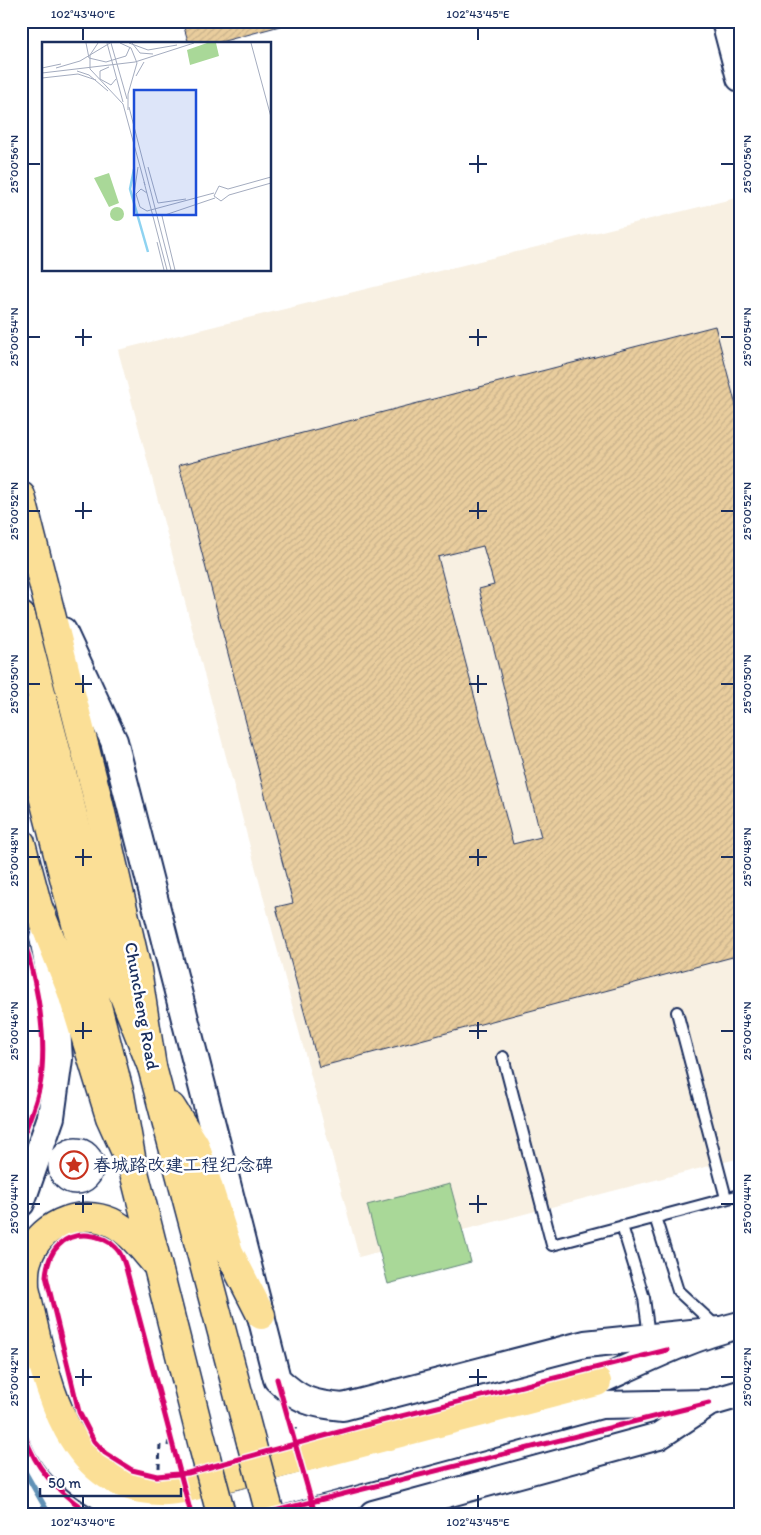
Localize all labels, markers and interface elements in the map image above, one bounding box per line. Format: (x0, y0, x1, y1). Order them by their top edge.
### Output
text: 102°43'40"E (51, 7, 116, 21)
text: 102°43'45"E (446, 7, 510, 21)
inset map (42, 42, 271, 271)
text: 25°00'56"N (7, 135, 21, 193)
text: 25°00'56"N (740, 135, 754, 193)
text: 25°00'54"N (7, 307, 21, 367)
text: 25°00'54"N (740, 307, 754, 367)
text: 25°00'52"N (7, 482, 21, 540)
text: 25°00'52"N (740, 482, 754, 540)
text: 25°00'50"N (7, 654, 21, 714)
text: 25°00'50"N (740, 654, 754, 714)
text: 25°00'48"N (7, 827, 21, 887)
text: 25°00'48"N (740, 827, 754, 887)
street label: Chuncheng Road (120, 940, 164, 1072)
text: 25°00'46"N (7, 1001, 21, 1061)
text: 25°00'46"N (740, 1001, 754, 1061)
place icon: 春城路改建工程纪念碑 (59, 1150, 89, 1180)
place label: 春城路改建工程纪念碑 (93, 1154, 273, 1176)
text: 25°00'44"N (7, 1174, 21, 1234)
text: 25°00'44"N (740, 1174, 754, 1234)
text: 25°00'42"N (7, 1347, 21, 1407)
text: 25°00'42"N (740, 1347, 754, 1407)
scale bar (40, 1465, 181, 1497)
text: 50 m (48, 1474, 81, 1492)
text: 102°43'40"E (51, 1515, 116, 1529)
text: 102°43'45"E (446, 1515, 510, 1529)

